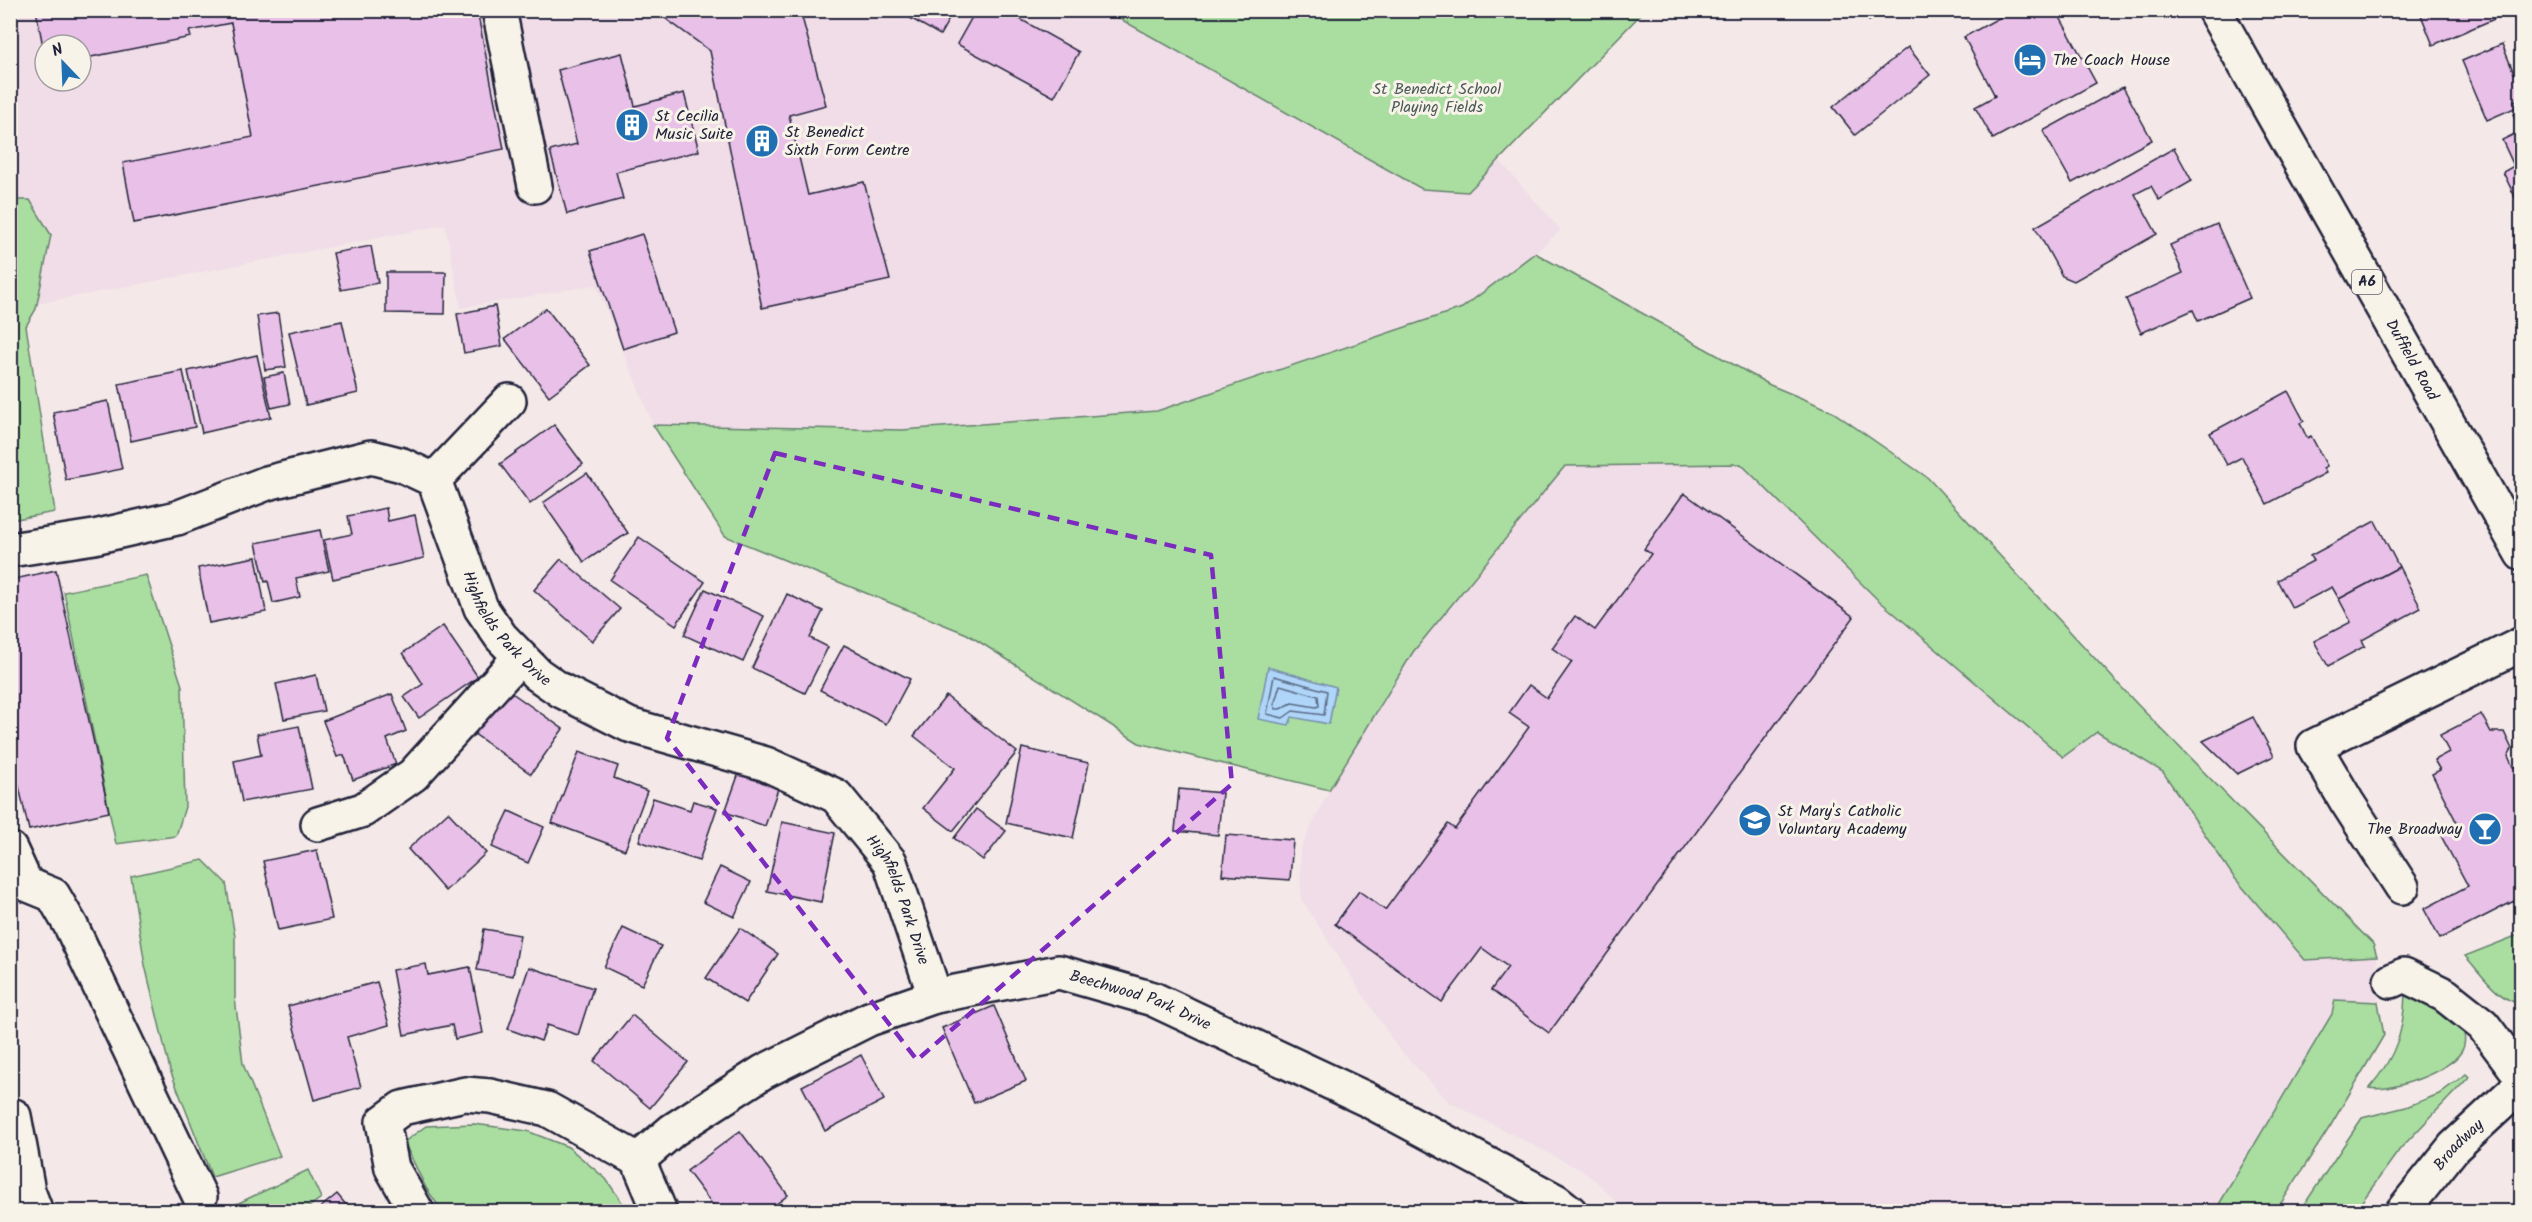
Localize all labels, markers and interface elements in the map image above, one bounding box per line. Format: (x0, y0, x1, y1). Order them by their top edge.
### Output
north arrow (33, 33, 93, 93)
text: N (48, 37, 67, 64)
hotel icon: The Coach House (2012, 42, 2048, 78)
place label: The Coach House (2053, 48, 2170, 73)
park label: St Benedict School Playing Fields (1373, 77, 1501, 120)
place label: St Cecilia Music Suite (655, 104, 733, 147)
building icon: St Cecilia Music Suite (614, 107, 650, 143)
place label: St Benedict Sixth Form Centre (785, 120, 909, 163)
building icon: St Benedict Sixth Form Centre (744, 123, 780, 159)
road number: A6 (2352, 270, 2382, 294)
street label: Duffield Road (2379, 314, 2446, 406)
street label: Highfields Park Drive (456, 567, 556, 693)
place label: St Mary's Catholic Voluntary Academy (1778, 799, 1907, 842)
school or university icon: St Mary's Catholic Voluntary Academy (1737, 802, 1773, 838)
bar icon: The Broadway (2467, 811, 2503, 847)
place label: The Broadway (2367, 817, 2462, 842)
street label: Highfields Park Drive (860, 829, 936, 968)
street label: Beechwood Park Drive (1067, 963, 1215, 1037)
street label: Broadway (2427, 1112, 2490, 1176)

